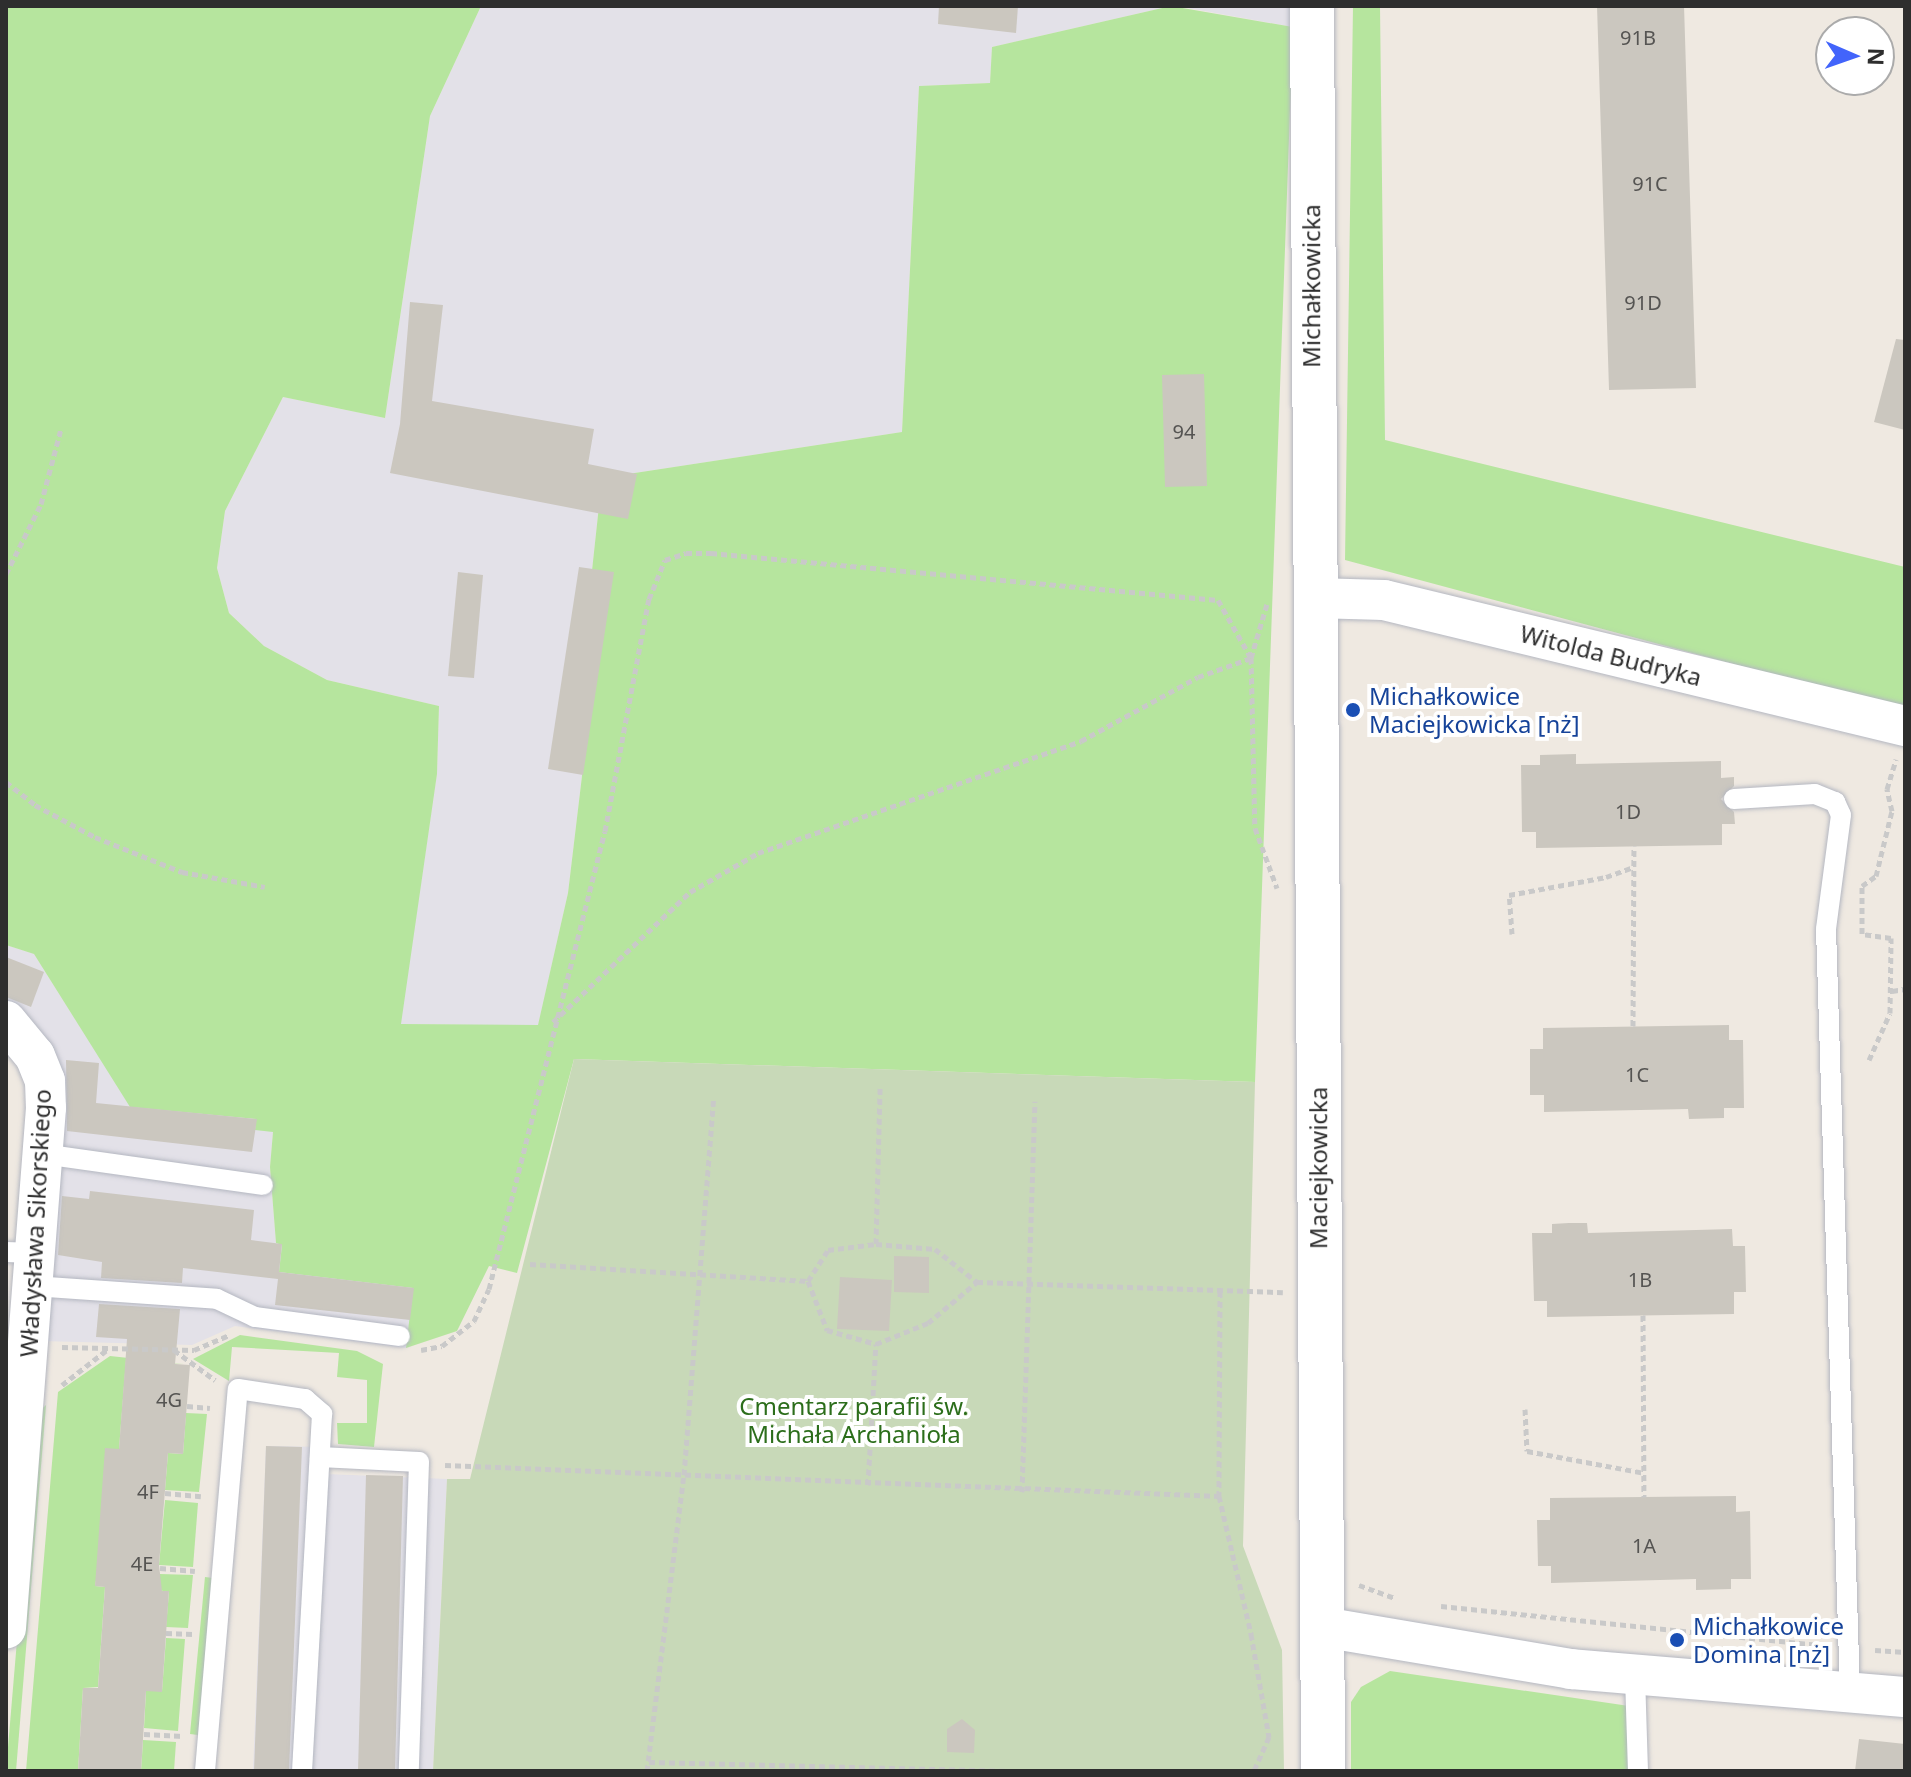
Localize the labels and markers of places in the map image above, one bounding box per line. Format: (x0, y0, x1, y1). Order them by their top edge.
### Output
place label: Michałkowice Maciejkowicka [nż] (1369, 682, 1580, 738)
marker: Michałkowice Maciejkowicka [nż] (1344, 701, 1362, 719)
place label: Michałkowice Domina [nż] (1693, 1612, 1844, 1668)
marker: Michałkowice Domina [nż] (1668, 1631, 1686, 1649)

